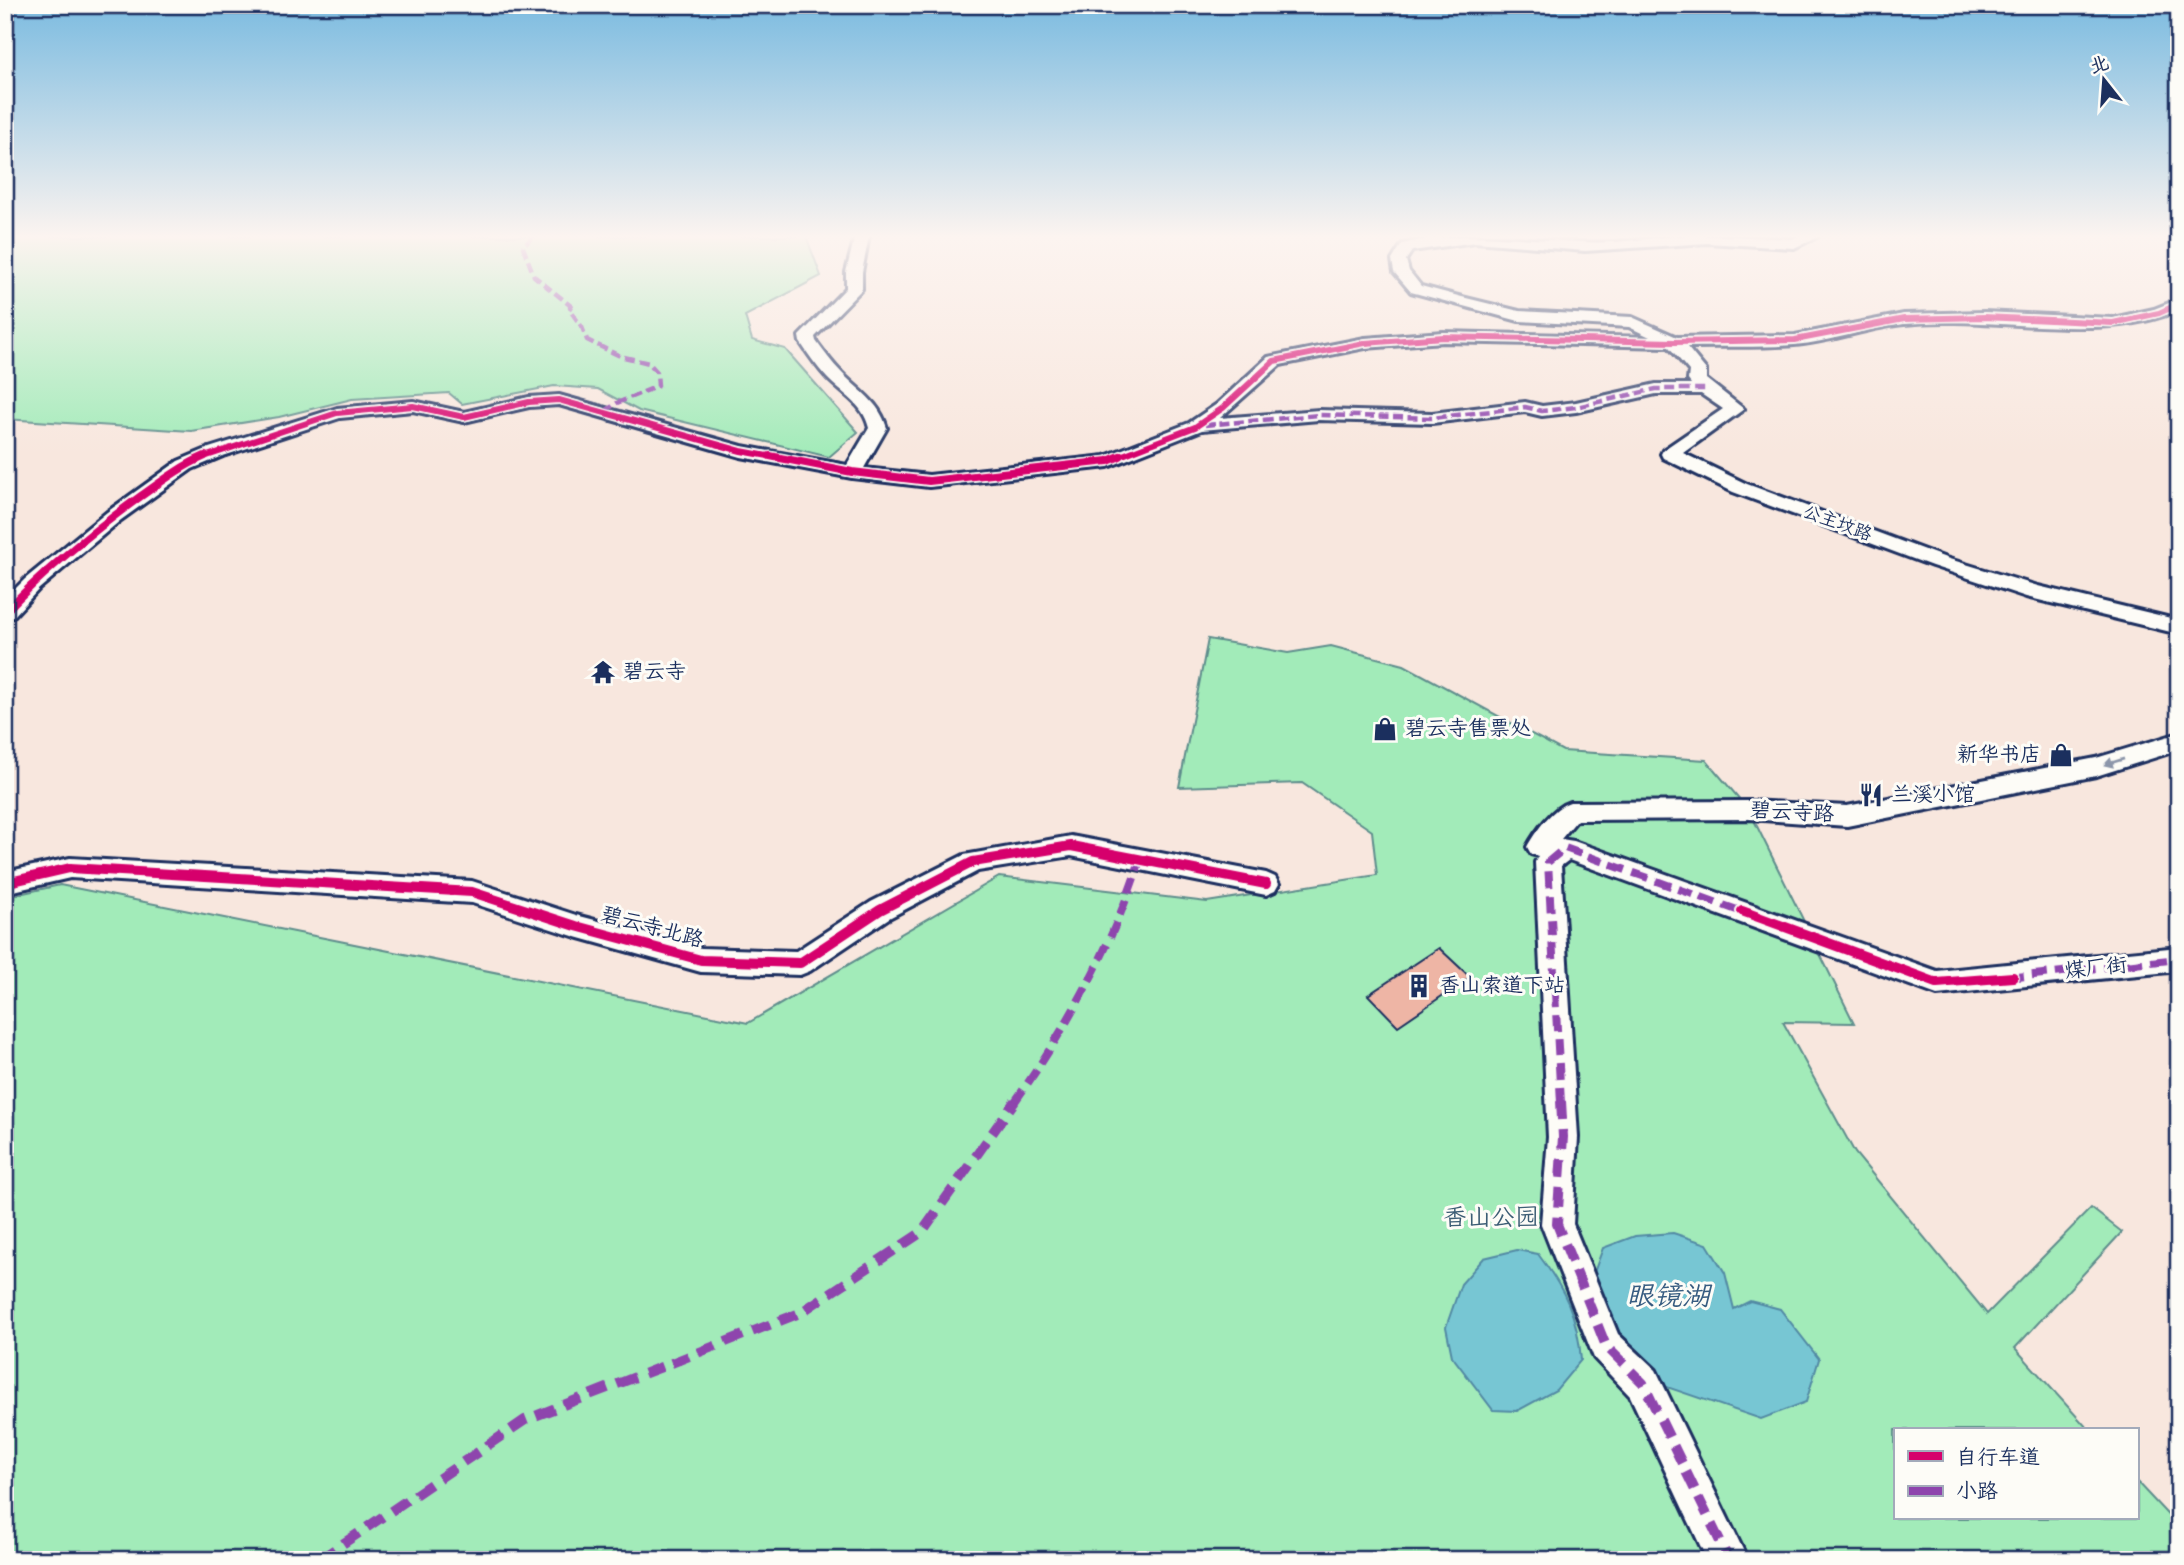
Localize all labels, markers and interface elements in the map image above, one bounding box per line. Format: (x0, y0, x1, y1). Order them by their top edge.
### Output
north arrow (2068, 46, 2138, 116)
text: 北 (2086, 49, 2113, 83)
street label: 公主坟路 (1798, 498, 1876, 550)
place label: 碧云寺 (623, 656, 686, 689)
temple icon: 碧云寺 (589, 658, 617, 686)
place label: 碧云寺售票处 (1405, 713, 1531, 746)
shop icon: 碧云寺售票处 (1371, 715, 1399, 743)
place label: 新华书店 (1957, 739, 2041, 772)
shop icon: 新华书店 (2047, 741, 2075, 769)
one-way arrow (2103, 757, 2124, 767)
place label: 兰溪小馆 (1891, 779, 1975, 812)
restaurant icon: 兰溪小馆 (1857, 781, 1885, 809)
street label: 碧云寺路 (1749, 794, 1835, 832)
street label: 碧云寺北路 (597, 898, 707, 958)
street label: 煤厂街 (2063, 949, 2129, 989)
place label: 香山索道下站 (1439, 970, 1565, 1003)
building icon: 香山索道下站 (1405, 972, 1433, 1000)
park label: 香山公园 (1443, 1199, 1539, 1238)
water label: 眼镜湖 (1626, 1275, 1713, 1320)
legend (1894, 1428, 2138, 1520)
text: 自行车道 (1956, 1442, 2040, 1475)
text: 小路 (1956, 1476, 1998, 1509)

